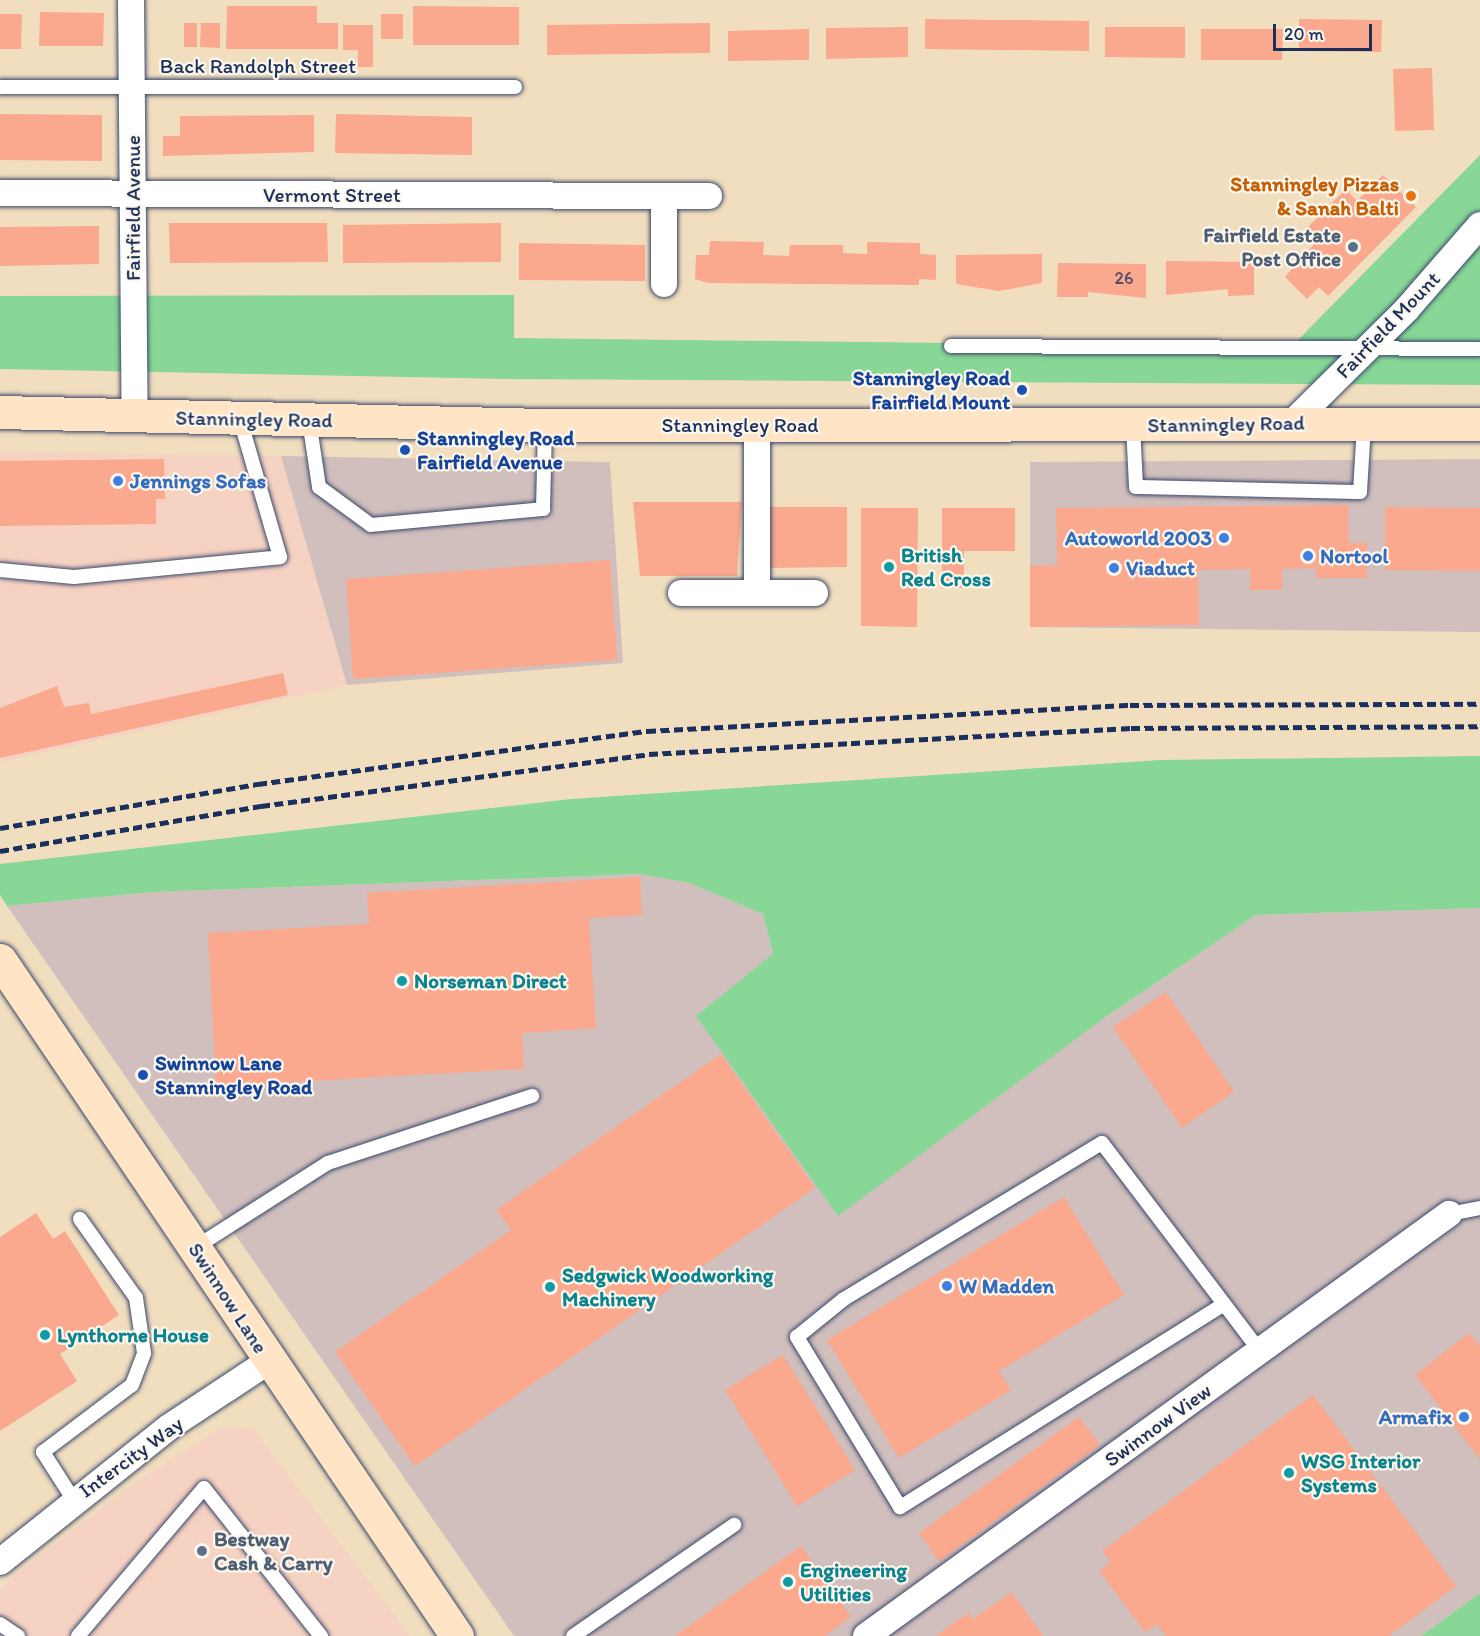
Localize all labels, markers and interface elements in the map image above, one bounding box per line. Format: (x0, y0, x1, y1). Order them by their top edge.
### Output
scale bar (1276, 12, 1375, 50)
text: 20 m (1284, 23, 1324, 45)
street label: Back Randolph Street (160, 53, 356, 79)
street label: Fairfield Avenue (120, 135, 146, 281)
place label: Stanningley Pizzas & Sanah Balti (1230, 171, 1399, 221)
street label: Vermont Street (263, 182, 401, 208)
marker: Stanningley Pizzas & Sanah Balti (1404, 189, 1418, 203)
place label: Fairfield Estate Post Office (1203, 222, 1341, 272)
marker: Fairfield Estate Post Office (1346, 240, 1360, 254)
street label: Fairfield Mount (1331, 266, 1445, 384)
house number: 26 (1115, 267, 1133, 289)
place label: Stanningley Road Fairfield Mount (852, 365, 1010, 415)
marker: Stanningley Road Fairfield Mount (1015, 383, 1029, 397)
street label: Stanningley Road (175, 405, 333, 433)
street label: Stanningley Road (1147, 410, 1305, 438)
street label: Stanningley Road (661, 412, 819, 438)
place label: Stanningley Road Fairfield Avenue (417, 425, 575, 475)
marker: Stanningley Road Fairfield Avenue (398, 443, 412, 457)
place label: Jennings Sofas (130, 468, 266, 494)
marker: Jennings Sofas (111, 474, 125, 488)
place label: Autoworld 2003 (1065, 525, 1212, 551)
marker: Autoworld 2003 (1217, 531, 1231, 545)
place label: British Red Cross (901, 542, 991, 592)
place label: Nortool (1320, 543, 1388, 569)
marker: Nortool (1301, 549, 1315, 563)
place label: Viaduct (1126, 555, 1195, 581)
marker: British Red Cross (882, 560, 896, 574)
marker: Viaduct (1107, 561, 1121, 575)
place label: Norseman Direct (414, 968, 567, 994)
marker: Norseman Direct (395, 974, 409, 988)
place label: Swinnow Lane Stanningley Road (155, 1050, 313, 1100)
marker: Swinnow Lane Stanningley Road (136, 1068, 150, 1082)
street label: Swinnow Lane (183, 1238, 273, 1358)
place label: Sedgwick Woodworking Machinery (562, 1262, 773, 1312)
place label: W Madden (959, 1273, 1054, 1299)
marker: W Madden (940, 1279, 954, 1293)
marker: Sedgwick Woodworking Machinery (543, 1280, 557, 1294)
place label: Lynthorne House (57, 1322, 209, 1348)
marker: Lynthorne House (38, 1328, 52, 1342)
street label: Swinnow View (1100, 1378, 1216, 1472)
place label: Armafix (1379, 1404, 1452, 1430)
marker: Armafix (1457, 1410, 1471, 1424)
street label: Intercity Way (74, 1411, 188, 1503)
place label: WSG Interior Systems (1301, 1448, 1420, 1498)
marker: WSG Interior Systems (1282, 1466, 1296, 1480)
place label: Bestway Cash & Carry (214, 1526, 332, 1576)
marker: Bestway Cash & Carry (195, 1544, 209, 1558)
place label: Engineering Utilities (800, 1557, 907, 1607)
marker: Engineering Utilities (781, 1575, 795, 1589)

